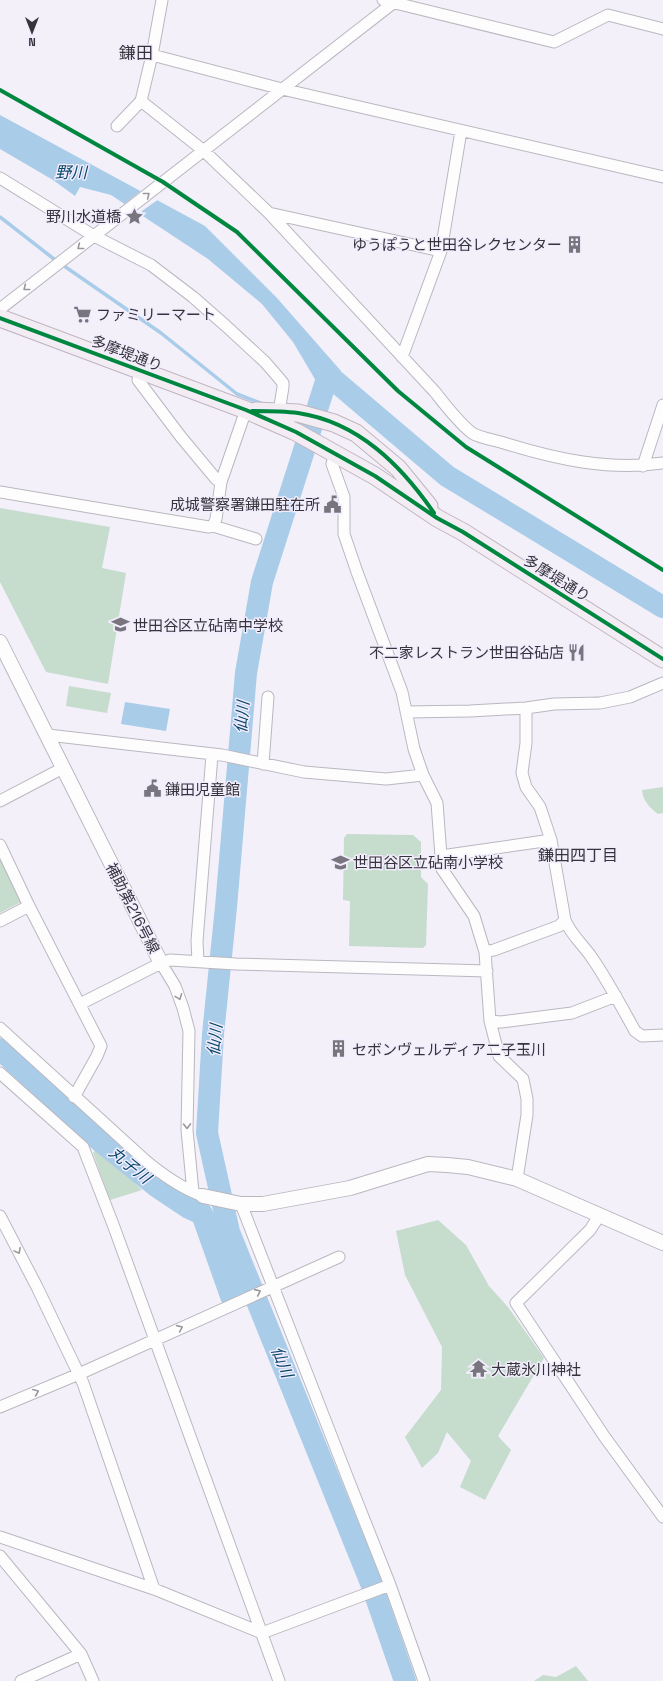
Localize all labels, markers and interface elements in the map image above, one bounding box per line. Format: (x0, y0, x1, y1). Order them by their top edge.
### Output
north arrow (12, 12, 52, 52)
text: N (28, 35, 36, 49)
district label: 鎌田 (119, 42, 153, 64)
water label: 野川 (55, 162, 89, 183)
one-way arrow (143, 193, 150, 200)
place icon: 野川水道橋 (124, 206, 144, 226)
place label: 野川水道橋 (46, 207, 121, 226)
building icon: ゆうぽうと世田谷レクセンター (565, 234, 585, 254)
place label: ゆうぽうと世田谷レクセンター (352, 235, 562, 254)
one-way arrow (78, 242, 85, 249)
one-way arrow (24, 284, 31, 291)
supermarket icon: ファミリーマート (73, 304, 93, 324)
place label: ファミリーマート (96, 305, 216, 324)
street label: 多摩堤通り (89, 331, 165, 375)
public building icon: 成城警察署鎌田駐在所 (323, 494, 343, 514)
place label: 成城警察署鎌田駐在所 (170, 495, 320, 514)
street label: 多摩堤通り (520, 550, 594, 606)
school or university icon: 世田谷区立砧南中学校 (110, 615, 130, 635)
place label: 世田谷区立砧南中学校 (133, 616, 283, 635)
restaurant icon: 不二家レストラン世田谷砧店 (567, 642, 587, 662)
place label: 不二家レストラン世田谷砧店 (369, 643, 564, 662)
water label: 仙川 (230, 698, 254, 734)
public building icon: 鎌田児童館 (142, 779, 162, 799)
place label: 鎌田児童館 (165, 780, 240, 799)
district label: 鎌田四丁目 (538, 845, 618, 866)
school or university icon: 世田谷区立砧南小学校 (330, 852, 350, 872)
place label: 世田谷区立砧南小学校 (353, 853, 503, 872)
street label: 補助第216号線 (102, 859, 164, 957)
one-way arrow (175, 994, 183, 1001)
water label: 仙川 (203, 1021, 227, 1057)
building icon: セボンヴェルディア二子玉川 (329, 1039, 349, 1059)
place label: セボンヴェルディア二子玉川 (352, 1040, 546, 1059)
one-way arrow (183, 1123, 191, 1129)
water label: 丸子川 (105, 1142, 157, 1190)
one-way arrow (13, 1247, 20, 1254)
one-way arrow (255, 1289, 262, 1297)
one-way arrow (176, 1325, 184, 1333)
water label: 仙川 (266, 1343, 298, 1383)
temple icon: 大蔵氷川神社 (468, 1359, 488, 1379)
place label: 大蔵氷川神社 (491, 1360, 581, 1379)
one-way arrow (32, 1388, 39, 1396)

